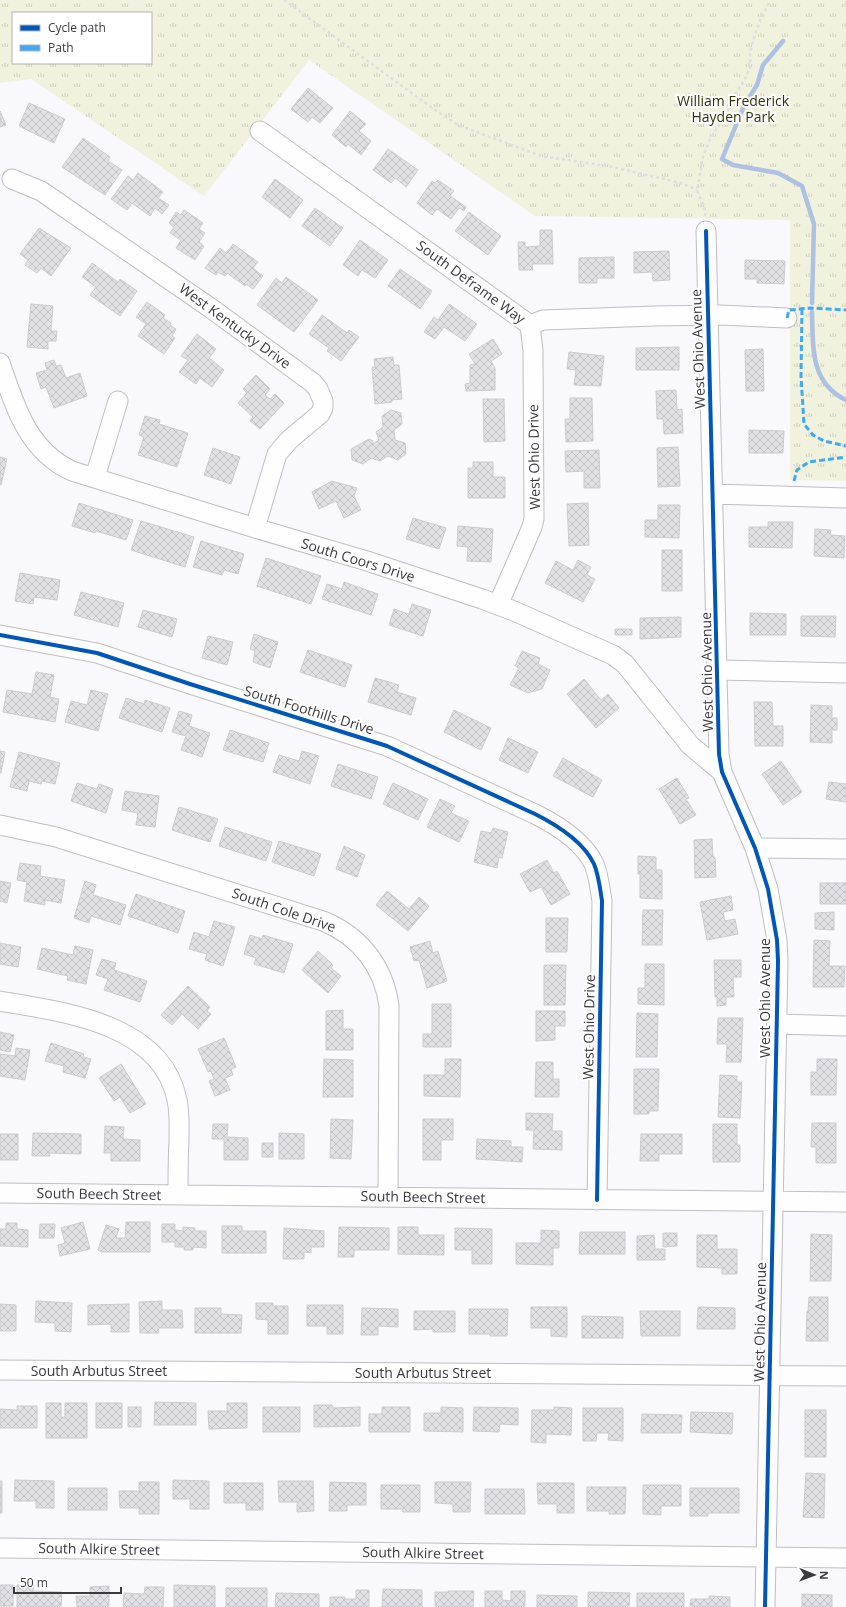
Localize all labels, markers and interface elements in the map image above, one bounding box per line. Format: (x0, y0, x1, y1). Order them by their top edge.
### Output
legend (12, 12, 152, 64)
text: Cycle path (48, 19, 106, 36)
text: Path (48, 39, 74, 56)
park label: William Frederick Hayden Park (677, 91, 790, 126)
street label: South Deframe Way (413, 236, 530, 328)
street label: West Kentucky Drive (176, 279, 295, 373)
street label: West Ohio Avenue (686, 289, 709, 409)
street label: West Ohio Drive (523, 404, 544, 510)
street label: South Coors Drive (299, 533, 417, 586)
street label: West Ohio Avenue (696, 612, 717, 732)
street label: South Foothills Drive (242, 681, 376, 738)
street label: South Cole Drive (230, 883, 339, 936)
street label: West Ohio Avenue (755, 938, 774, 1058)
street label: West Ohio Drive (578, 974, 599, 1080)
street label: South Beech Street (37, 1183, 162, 1204)
street label: South Beech Street (361, 1186, 486, 1207)
street label: West Ohio Avenue (749, 1262, 770, 1382)
street label: South Arbutus Street (31, 1361, 167, 1380)
street label: South Arbutus Street (355, 1363, 491, 1382)
street label: South Alkire Street (38, 1538, 160, 1559)
street label: South Alkire Street (362, 1542, 484, 1563)
north arrow (794, 1555, 834, 1595)
scale bar (14, 1569, 121, 1595)
text: N (817, 1571, 832, 1580)
text: 50 m (20, 1574, 48, 1591)

